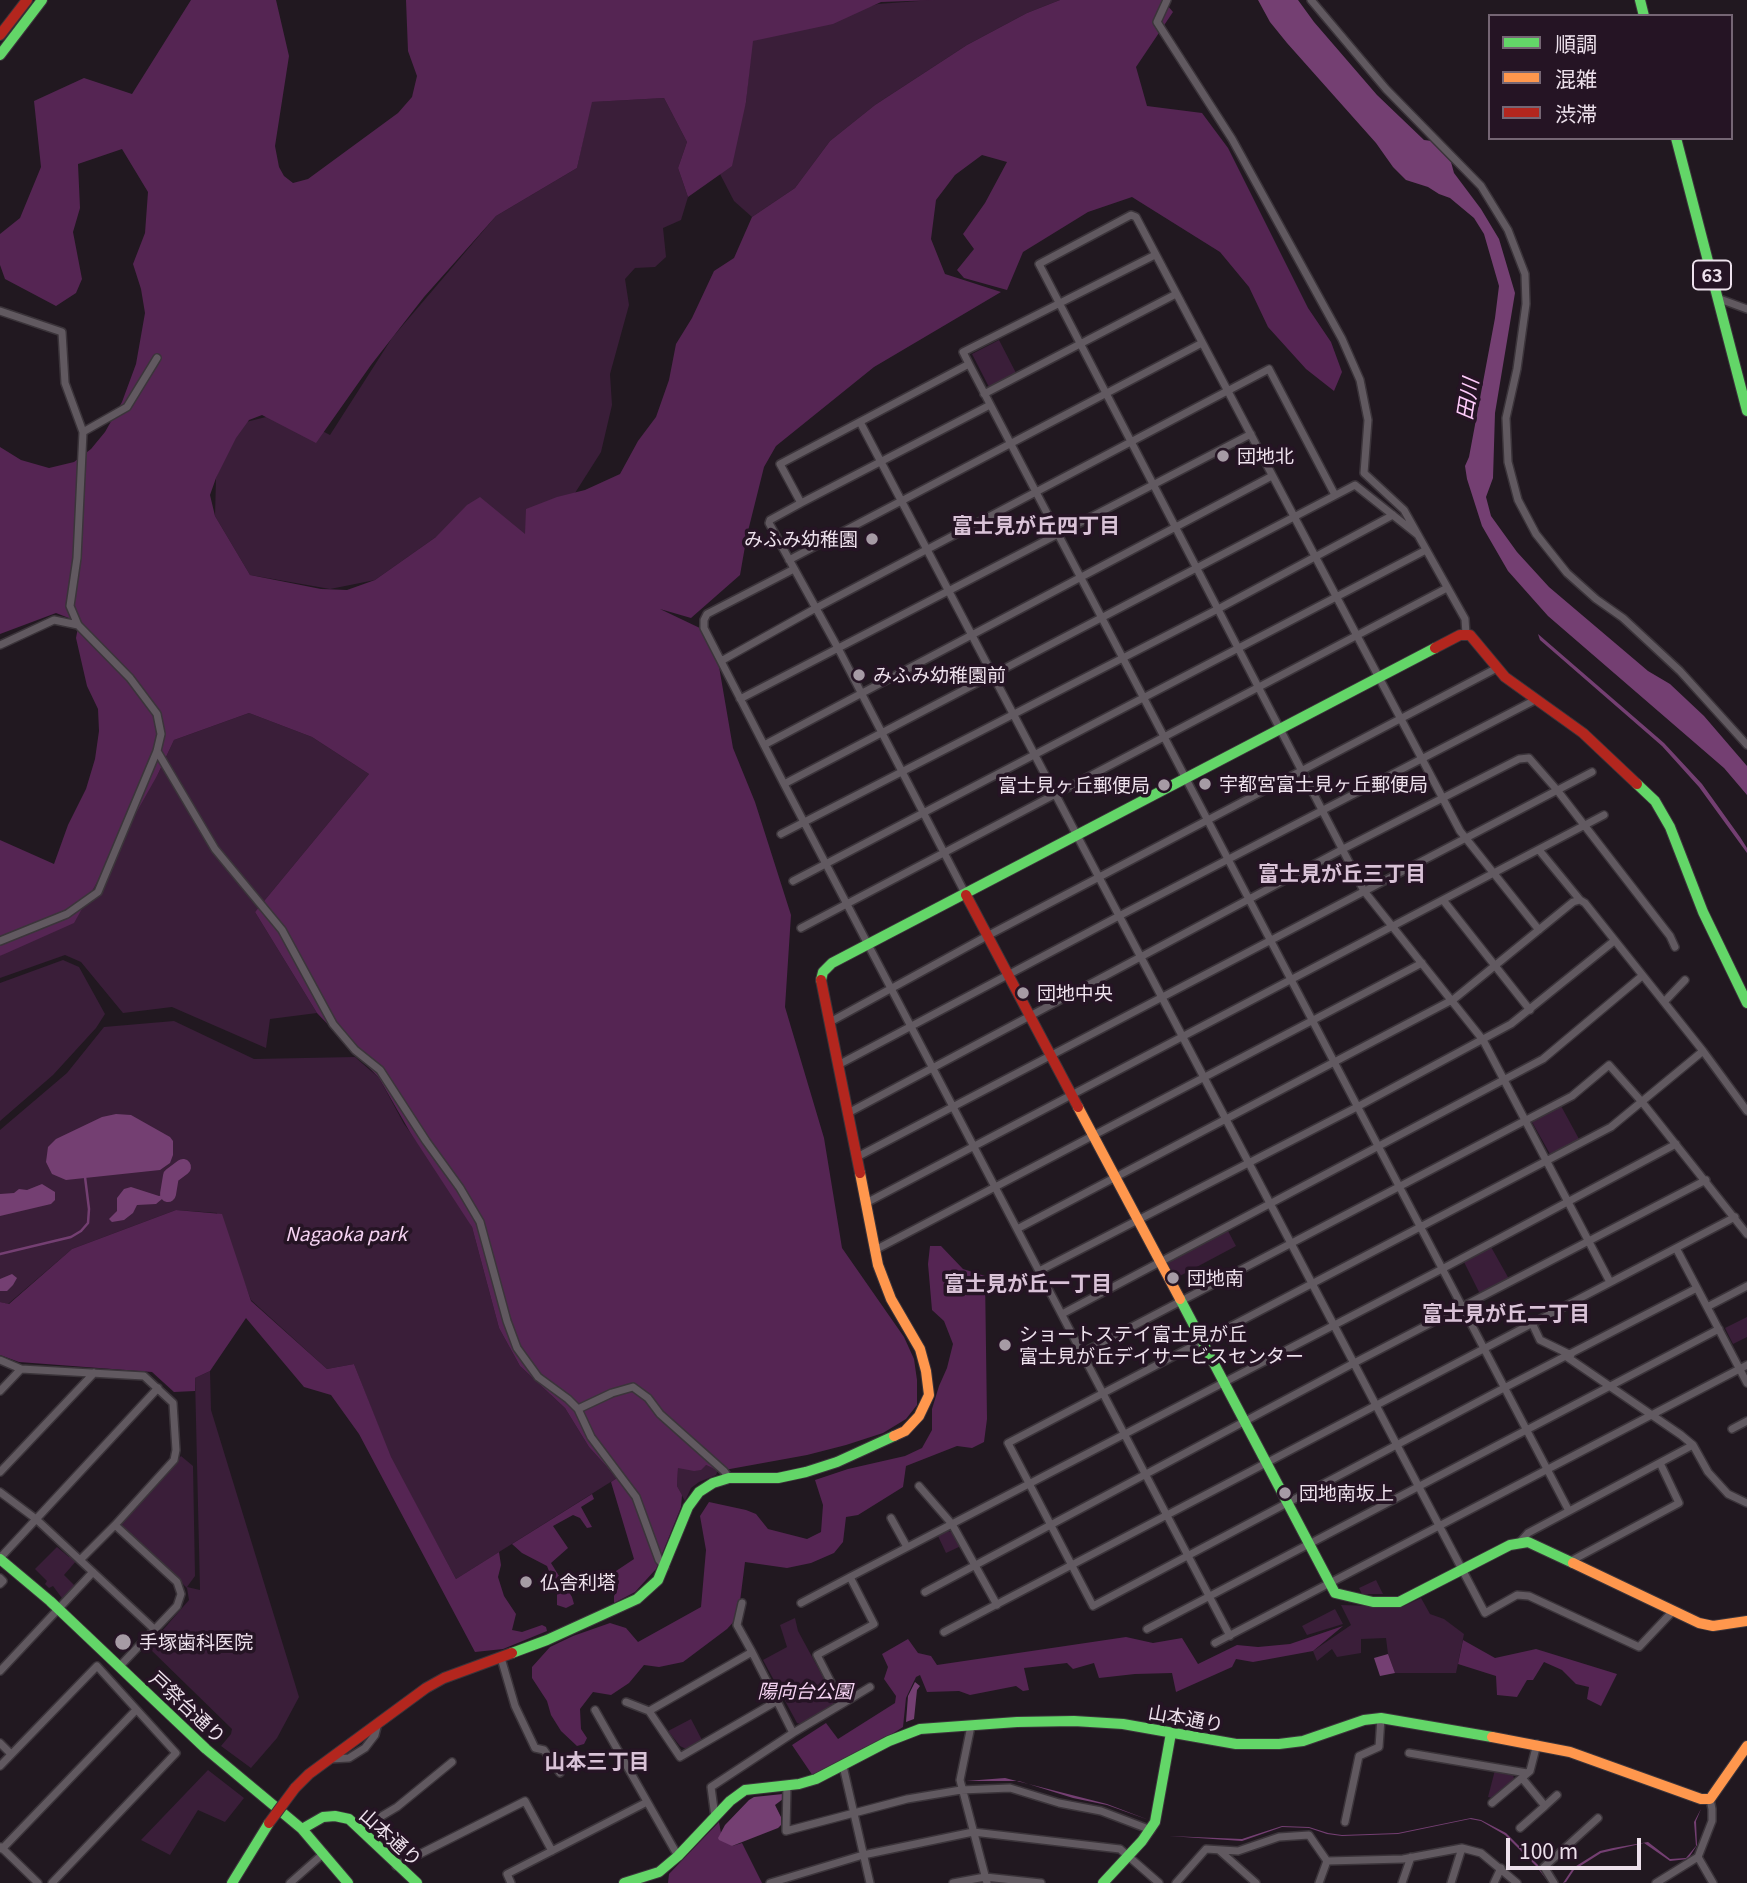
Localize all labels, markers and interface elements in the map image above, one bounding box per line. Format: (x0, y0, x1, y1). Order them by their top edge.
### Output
legend (1488, 14, 1733, 140)
text: 順調 (1555, 28, 1597, 58)
text: 混雑 (1555, 63, 1597, 93)
text: 渋滞 (1555, 98, 1597, 128)
road number: 63 (1693, 260, 1731, 290)
water label: 田川 (1451, 376, 1483, 422)
place label: 団地北 (1237, 445, 1294, 467)
marker: 団地北 (1215, 448, 1231, 464)
district label: 富士見が丘四丁目 (952, 512, 1120, 538)
place label: みふみ幼稚園 (744, 528, 858, 550)
marker: みふみ幼稚園 (864, 531, 880, 547)
place label: みふみ幼稚園前 (873, 664, 1006, 686)
marker: みふみ幼稚園前 (851, 667, 867, 683)
place label: 宇都宮富士見ヶ丘郵便局 (1219, 773, 1428, 795)
place label: 富士見ヶ丘郵便局 (998, 774, 1150, 796)
marker: 宇都宮富士見ヶ丘郵便局 (1197, 776, 1213, 792)
marker: 富士見ヶ丘郵便局 (1156, 777, 1172, 793)
district label: 富士見が丘三丁目 (1258, 860, 1426, 886)
place label: 団地中央 (1037, 982, 1113, 1004)
marker: 団地中央 (1015, 985, 1031, 1001)
park label: Nagaoka park (285, 1223, 407, 1245)
place label: 団地南 (1187, 1267, 1244, 1289)
district label: 富士見が丘一丁目 (944, 1270, 1112, 1296)
marker: 団地南 (1165, 1270, 1181, 1286)
district label: 富士見が丘二丁目 (1422, 1300, 1590, 1326)
place label: ショートステイ富士見が丘 富士見が丘デイサービスセンター (1019, 1323, 1304, 1367)
marker: ショートステイ富士見が丘 富士見が丘デイサービスセンター (997, 1337, 1013, 1353)
place label: 団地南坂上 (1299, 1482, 1394, 1504)
marker: 団地南坂上 (1277, 1485, 1293, 1501)
place label: 仏舎利塔 (540, 1571, 616, 1593)
marker: 仏舎利塔 (518, 1574, 534, 1590)
place label: 手塚歯科医院 (139, 1631, 253, 1653)
marker: 手塚歯科医院 (113, 1632, 133, 1652)
street label: 戸祭台通り (145, 1666, 231, 1748)
park label: 陽向台公園 (758, 1680, 852, 1702)
street label: 山本通り (1147, 1700, 1225, 1736)
district label: 山本三丁目 (545, 1748, 649, 1774)
street label: 山本通り (355, 1803, 427, 1871)
scale bar (1509, 1824, 1644, 1868)
text: 100 m (1519, 1835, 1578, 1865)

